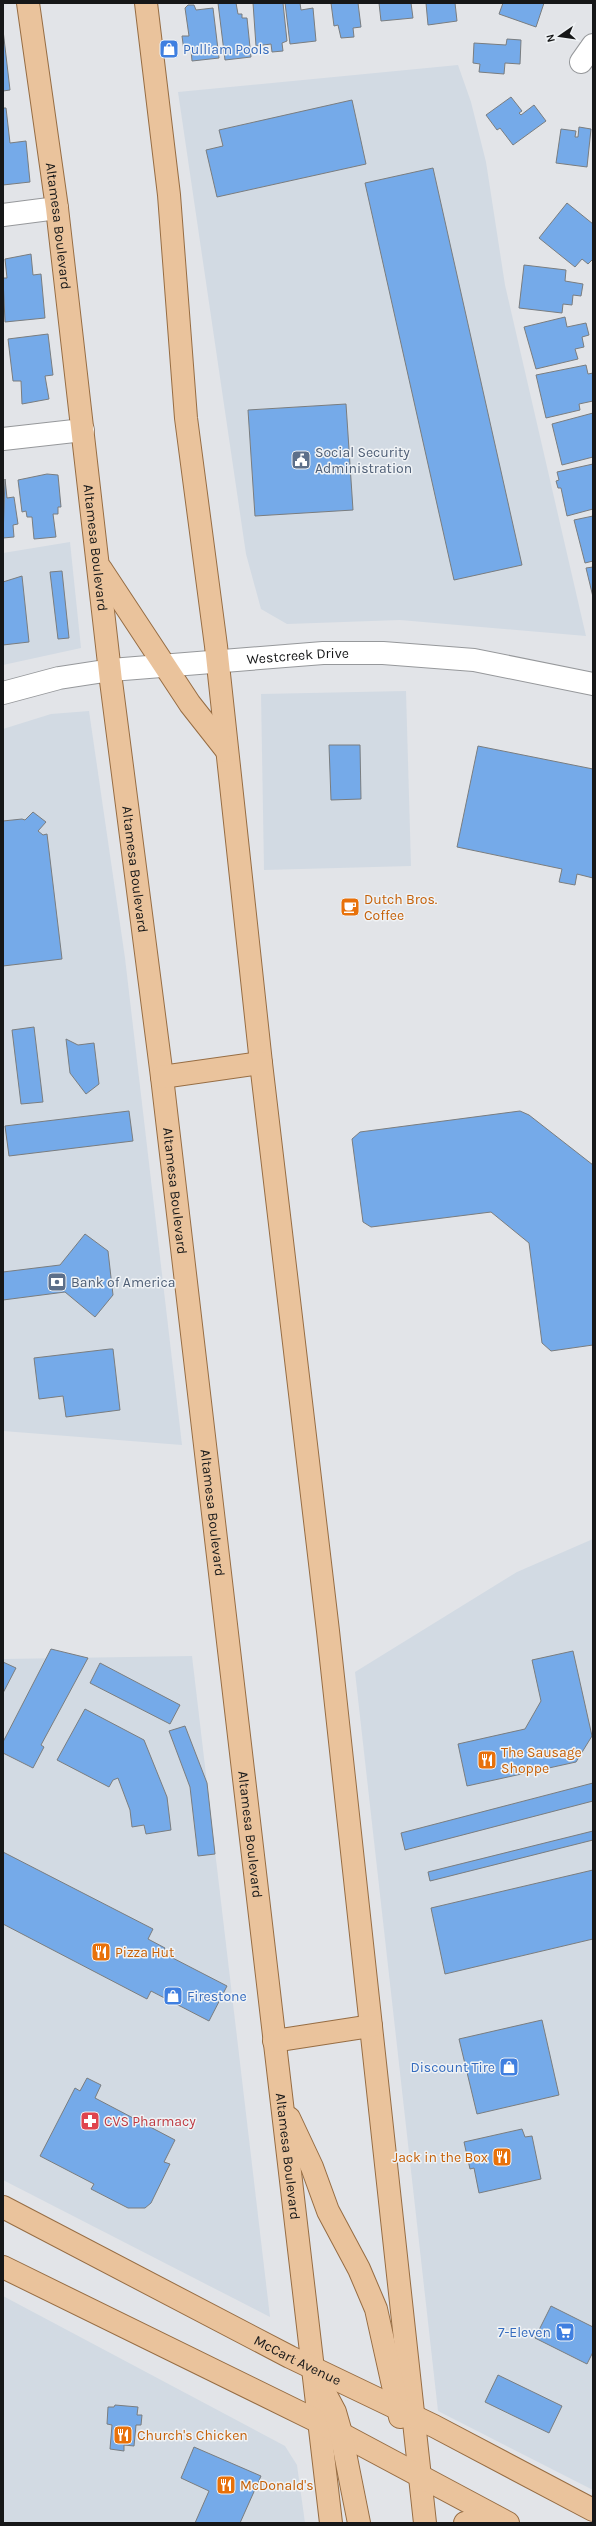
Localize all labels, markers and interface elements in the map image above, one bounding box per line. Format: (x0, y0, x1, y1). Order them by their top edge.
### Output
north arrow (540, 16, 580, 56)
text: N (544, 33, 558, 43)
shop icon: Pulliam Pools (158, 38, 180, 60)
place label: Pulliam Pools (183, 41, 270, 58)
street label: Altamesa Boulevard (42, 161, 75, 290)
place label: Social Security Administration (315, 444, 412, 477)
public building icon: Social Security Administration (290, 449, 312, 471)
street label: Altamesa Boulevard (80, 483, 111, 612)
street label: Westcreek Drive (246, 644, 349, 668)
street label: Altamesa Boulevard (119, 805, 152, 934)
place label: Dutch Bros. Coffee (364, 891, 438, 924)
cafe icon: Dutch Bros. Coffee (339, 896, 361, 918)
street label: Altamesa Boulevard (159, 1126, 191, 1255)
bank icon: Bank of America (46, 1271, 68, 1293)
place label: Bank of America (71, 1274, 175, 1291)
street label: Altamesa Boulevard (197, 1448, 229, 1577)
place label: The Sausage Shoppe (501, 1744, 582, 1777)
restaurant icon: The Sausage Shoppe (476, 1749, 498, 1771)
street label: Altamesa Boulevard (235, 1770, 266, 1899)
restaurant icon: Pizza Hut (90, 1941, 112, 1963)
place label: Pizza Hut (115, 1944, 174, 1961)
shop icon: Firestone (162, 1985, 184, 2007)
place label: Firestone (187, 1988, 247, 2005)
shop icon: Discount Tire (498, 2056, 520, 2078)
place label: Discount Tire (410, 2059, 495, 2076)
street label: Altamesa Boulevard (272, 2092, 304, 2221)
pharmacy icon: CVS Pharmacy (79, 2110, 101, 2132)
place label: CVS Pharmacy (104, 2113, 196, 2130)
restaurant icon: Jack in the Box (491, 2146, 513, 2168)
place label: Jack in the Box (393, 2149, 488, 2166)
supermarket icon: 7-Eleven (554, 2321, 576, 2343)
place label: 7-Eleven (498, 2324, 551, 2341)
street label: McCart Avenue (251, 2331, 344, 2389)
restaurant icon: Church's Chicken (112, 2424, 134, 2446)
place label: Church's Chicken (137, 2427, 248, 2444)
restaurant icon: McDonald's (215, 2474, 237, 2496)
place label: McDonald's (240, 2477, 314, 2494)

